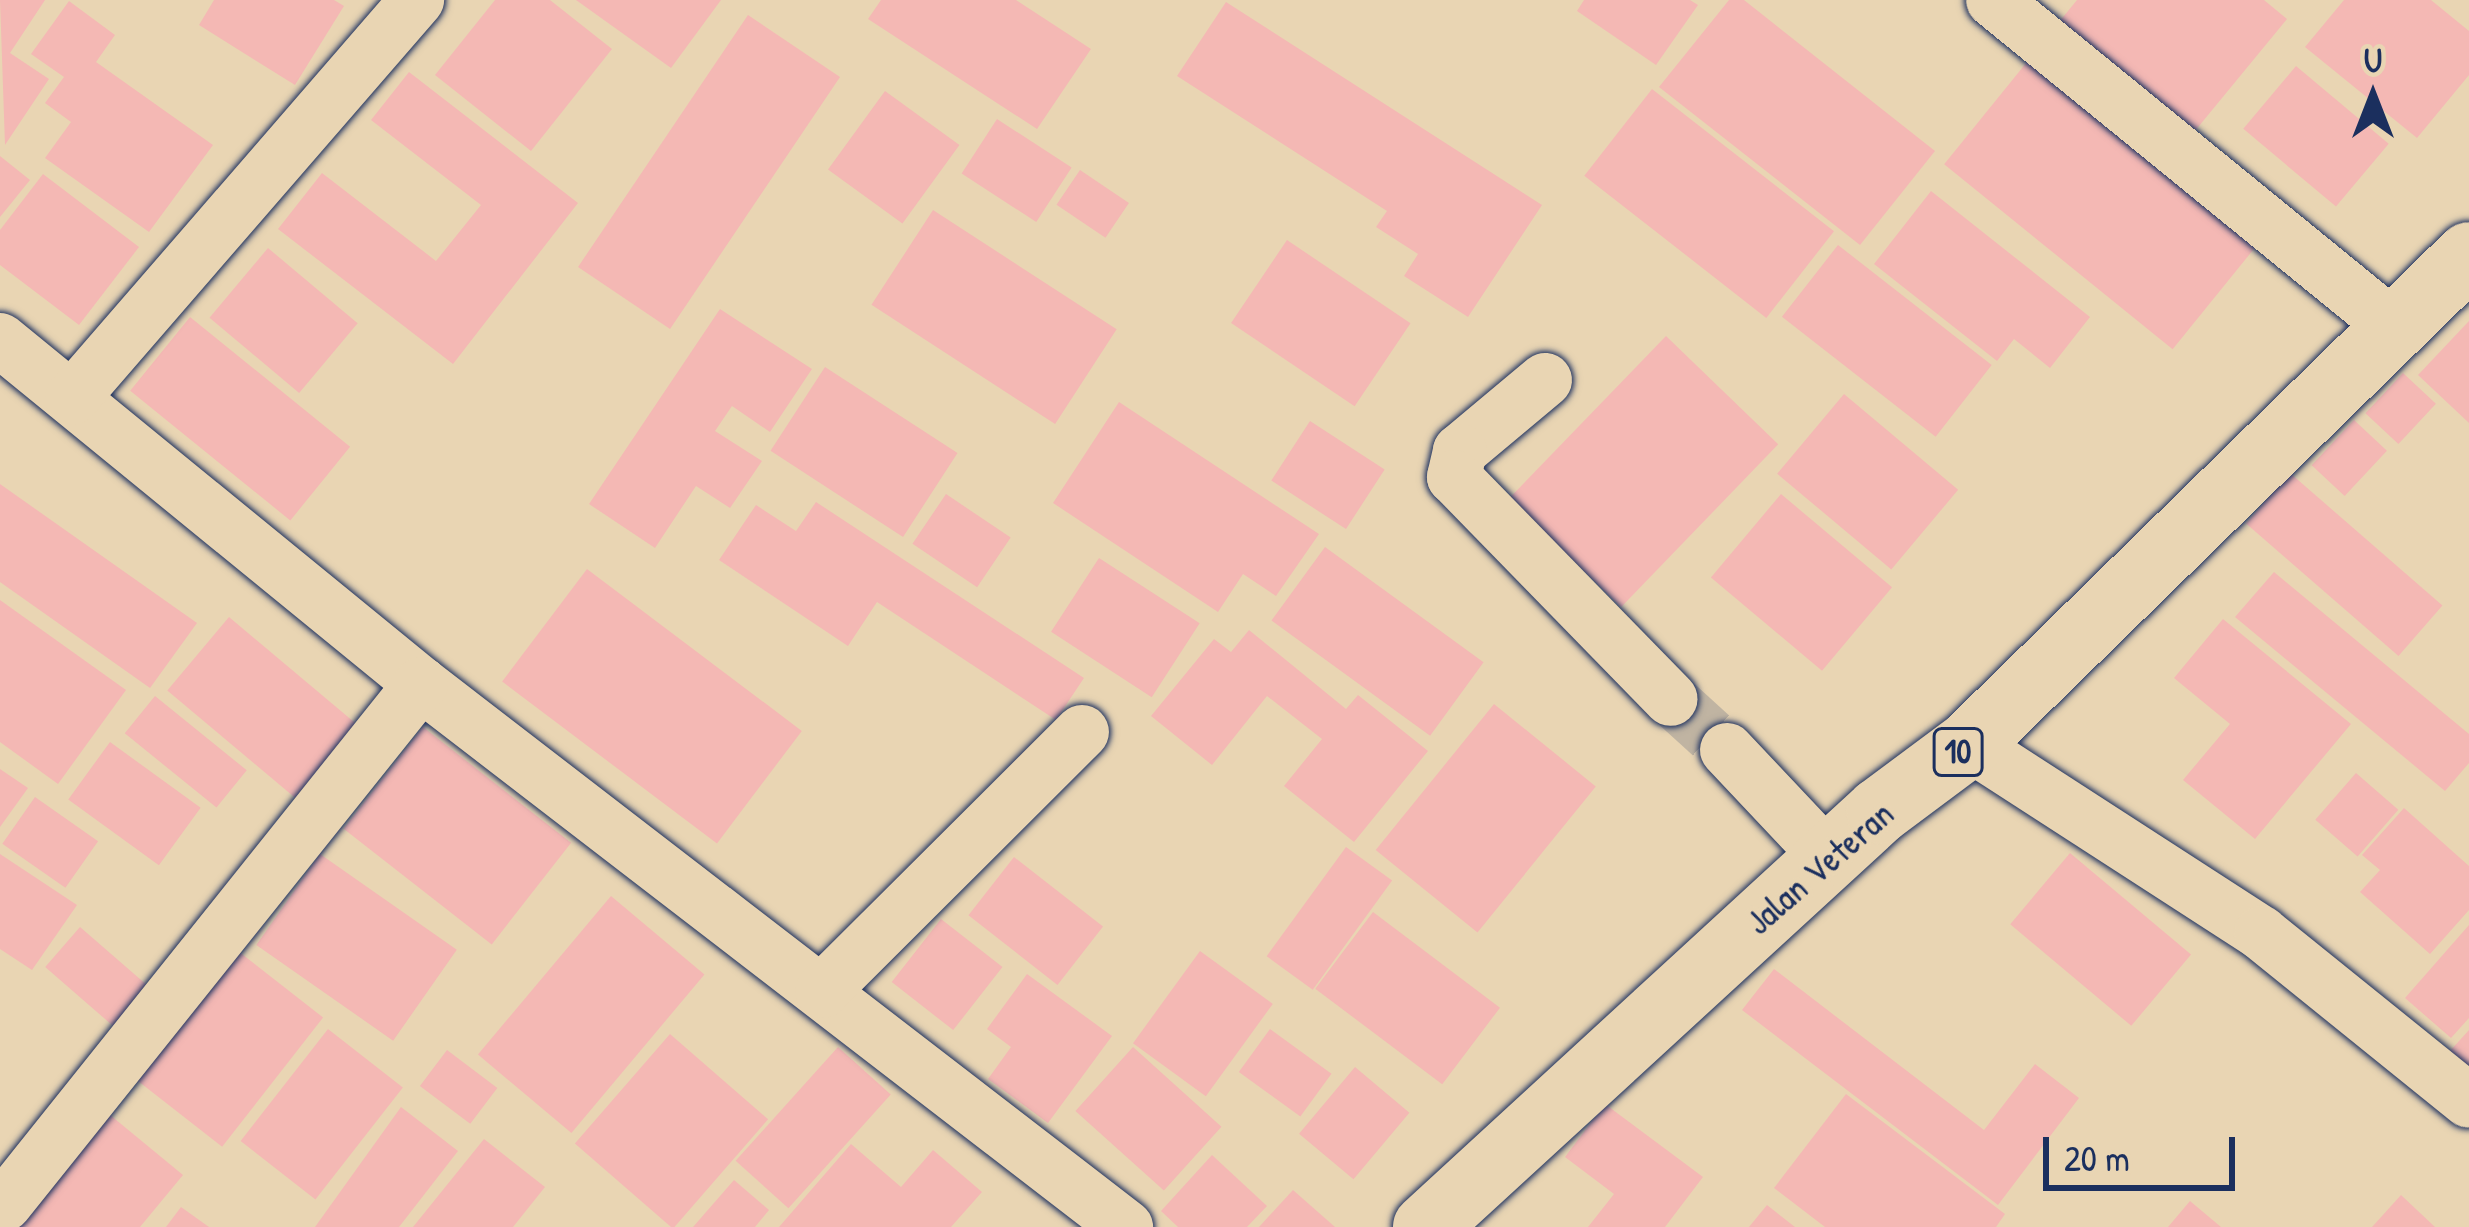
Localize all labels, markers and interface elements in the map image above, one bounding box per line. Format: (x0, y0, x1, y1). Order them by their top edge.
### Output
north arrow (2313, 36, 2433, 156)
text: U (2364, 38, 2382, 82)
road number: 10 (1931, 725, 1985, 779)
street label: Jalan Veteran (1736, 791, 1902, 943)
scale bar (2049, 1113, 2241, 1187)
text: 20 m (2064, 1133, 2130, 1182)

